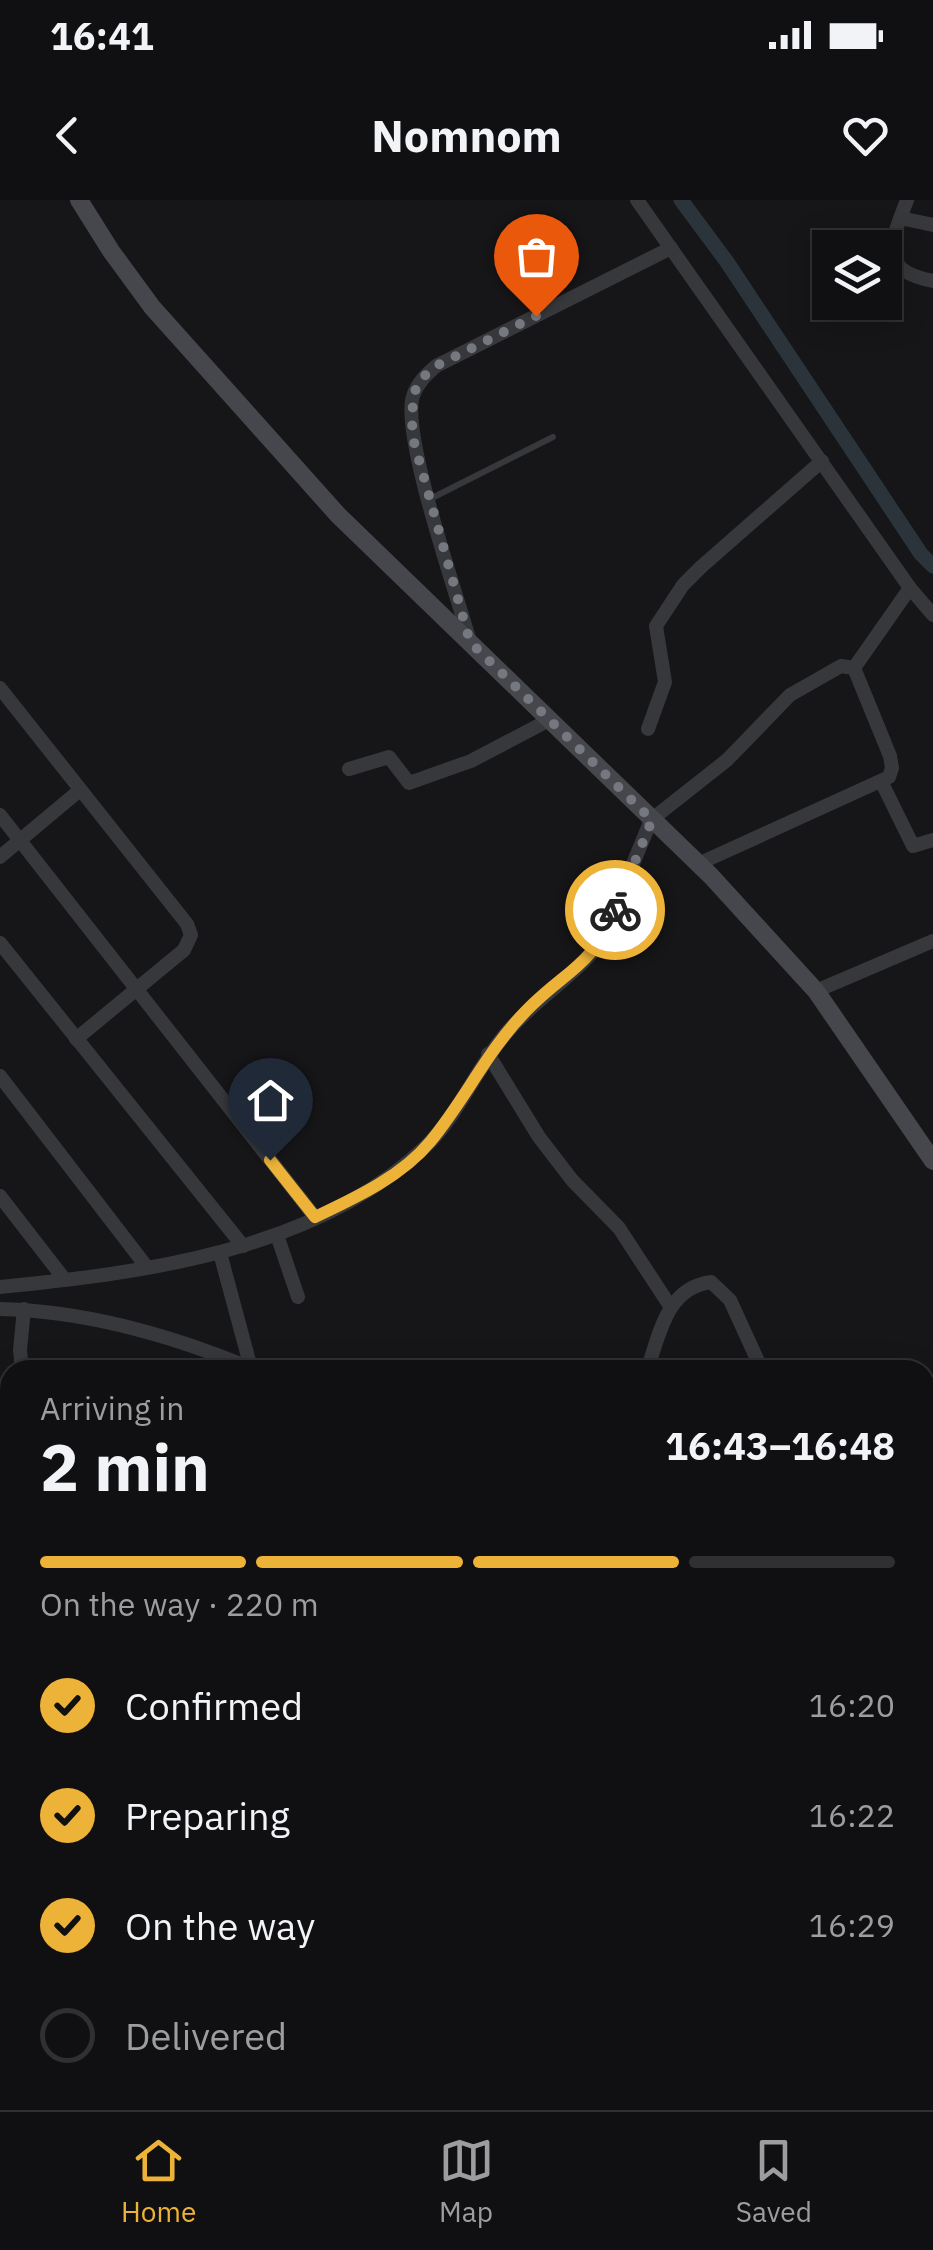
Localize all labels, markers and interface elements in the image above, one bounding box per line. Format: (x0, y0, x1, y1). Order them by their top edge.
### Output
text: 16:41 (50, 11, 154, 60)
text: Nomnom (371, 106, 562, 164)
icon: back (40, 108, 95, 163)
icon: heart (838, 108, 893, 163)
pin (494, 214, 579, 317)
icon: bag (509, 229, 564, 284)
map controls (812, 230, 902, 320)
button: layers (812, 230, 902, 320)
courier (565, 860, 665, 960)
icon: bike (588, 883, 643, 938)
pin (228, 1058, 313, 1161)
icon: home (243, 1073, 298, 1128)
text: Arriving in (40, 1387, 185, 1429)
text: 16:43–16:48 (665, 1421, 895, 1470)
text: 2 min (40, 1424, 210, 1509)
text: On the way · 220 m (40, 1583, 319, 1625)
icon: check (40, 1678, 95, 1733)
text: Confirmed (125, 1681, 303, 1730)
text: 16:20 (809, 1684, 895, 1726)
icon: check (40, 1788, 95, 1843)
text: Preparing (125, 1791, 290, 1840)
text: 16:22 (809, 1794, 895, 1836)
icon: check (40, 1898, 95, 1953)
text: On the way (125, 1901, 315, 1950)
text: 16:29 (809, 1904, 895, 1946)
text: Delivered (125, 2011, 287, 2060)
tab: Home (121, 2133, 196, 2230)
tab: Map (439, 2133, 494, 2230)
tab: Saved (736, 2133, 812, 2230)

